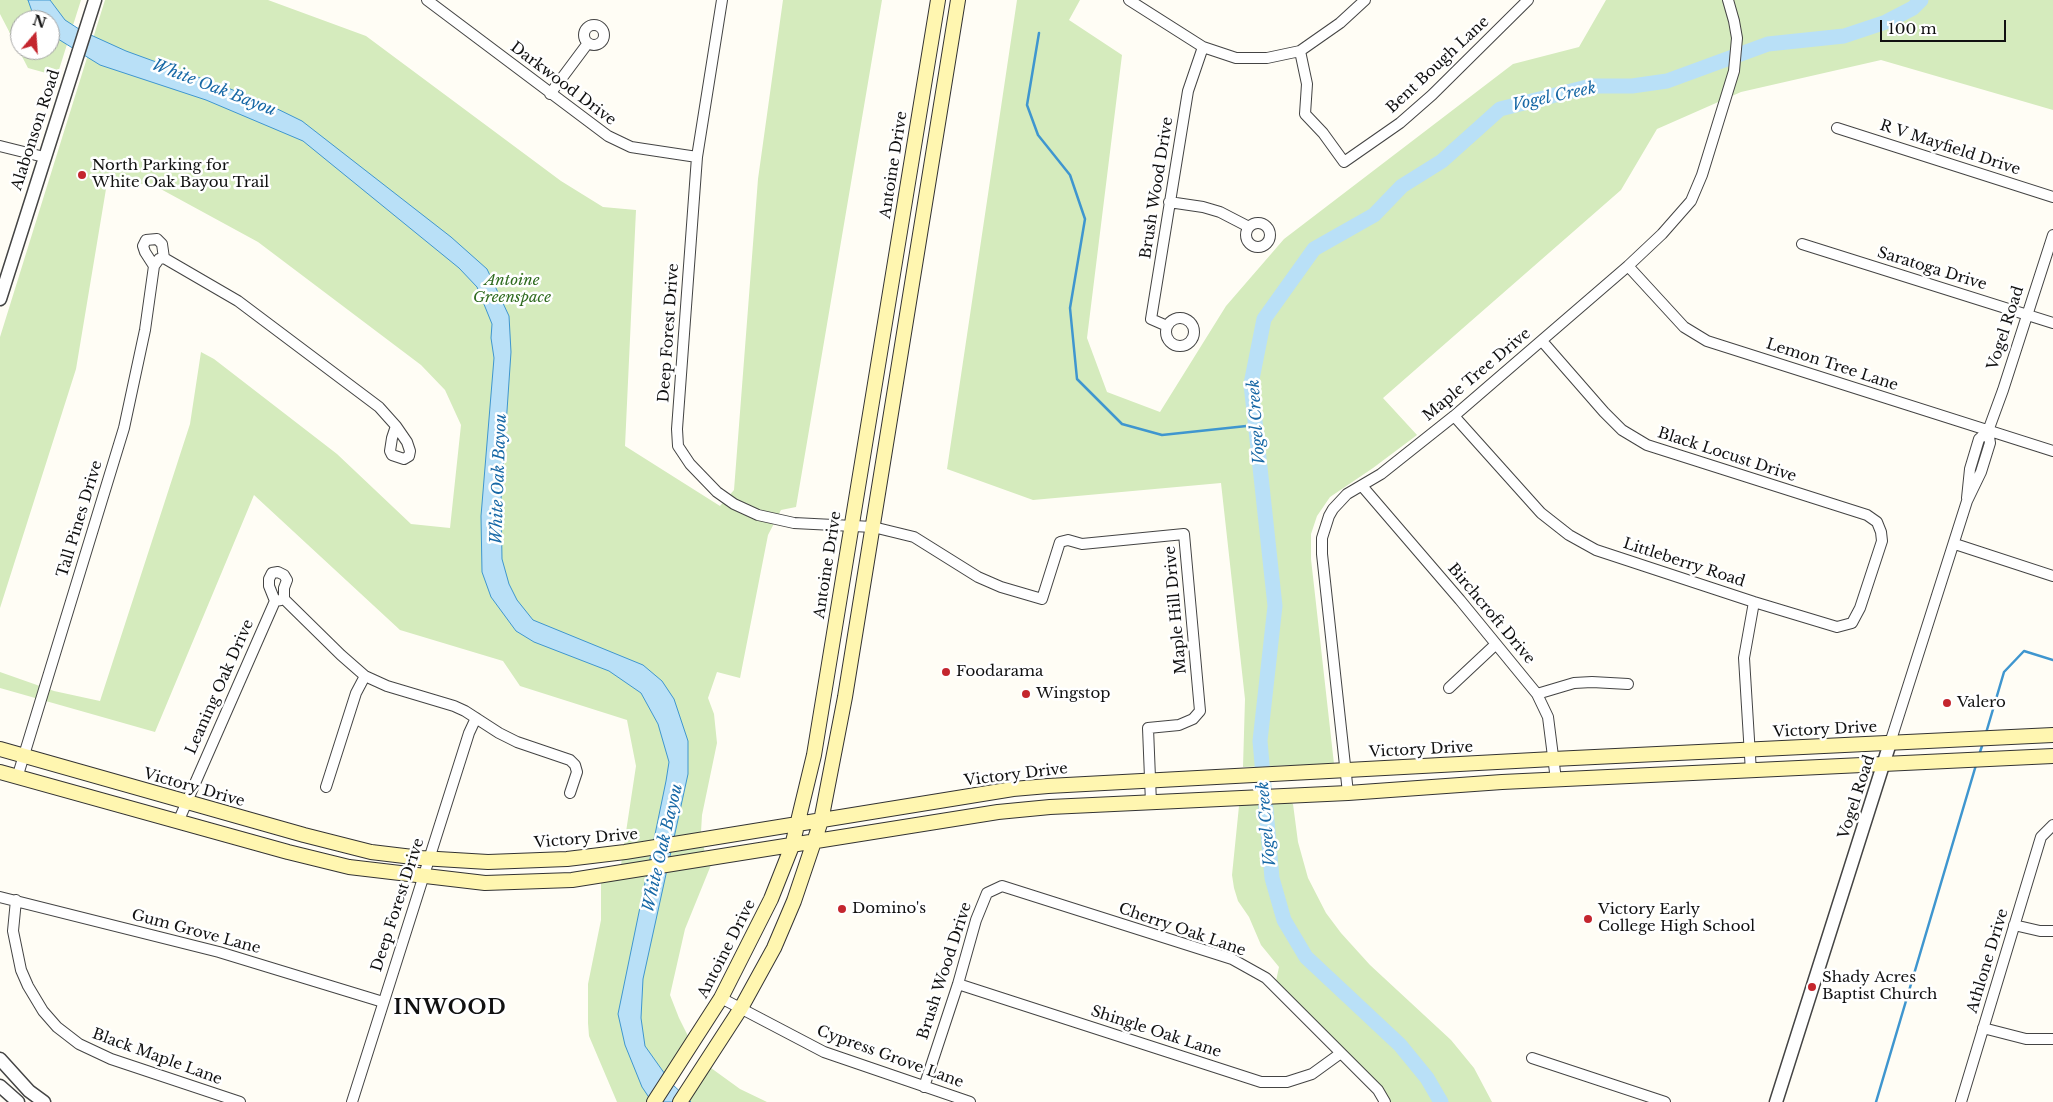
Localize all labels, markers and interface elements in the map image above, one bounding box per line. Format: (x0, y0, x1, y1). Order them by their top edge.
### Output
north arrow (10, 10, 60, 60)
scale bar (1883, 10, 2009, 42)
text: N (30, 11, 48, 32)
street label: Bent Bough Lane (1383, 13, 1493, 117)
text: 100 m (1888, 19, 1937, 38)
street label: Darkwood Drive (507, 39, 619, 129)
water label: White Oak Bayou (150, 56, 278, 120)
street label: Alabonson Road (8, 67, 64, 193)
water label: Vogel Creek (1510, 79, 1598, 115)
street label: Antoine Drive (877, 110, 911, 220)
street label: Brush Wood Drive (1137, 116, 1177, 260)
street label: R V Mayfield Drive (1877, 117, 2023, 179)
place label: North Parking for White Oak Bayou Trail (92, 157, 269, 192)
marker: North Parking for White Oak Bayou Trail (76, 169, 88, 181)
street label: Saratoga Drive (1875, 244, 1989, 294)
street label: Deep Forest Drive (655, 263, 683, 403)
park label: Antoine Greenspace (473, 272, 551, 307)
street label: Vogel Road (1984, 284, 2028, 372)
street label: Maple Tree Drive (1420, 325, 1534, 425)
street label: Lemon Tree Lane (1764, 335, 1900, 395)
water label: Vogel Creek (1244, 379, 1270, 465)
water label: White Oak Bayou (487, 413, 511, 545)
street label: Black Locust Drive (1655, 424, 1799, 486)
street label: Tall Pines Drive (54, 458, 106, 580)
street label: Antoine Drive (811, 510, 845, 620)
street label: Littleberry Road (1621, 535, 1747, 591)
street label: Maple Hill Drive (1161, 545, 1191, 675)
street label: Birchcroft Drive (1444, 560, 1538, 668)
street label: Leaning Oak Drive (182, 617, 258, 757)
place label: Foodarama (956, 663, 1043, 681)
marker: Foodarama (940, 666, 952, 678)
place label: Wingstop (1036, 685, 1110, 703)
marker: Wingstop (1020, 688, 1032, 700)
place label: Valero (1957, 694, 2006, 712)
marker: Valero (1941, 697, 1953, 709)
street label: Victory Drive (1773, 718, 1877, 742)
street label: Victory Drive (1369, 738, 1473, 762)
street label: Vogel Road (1835, 753, 1879, 841)
street label: Victory Drive (963, 760, 1069, 790)
street label: Victory Drive (141, 765, 247, 811)
water label: Vogel Creek (1254, 781, 1280, 867)
water label: White Oak Bayou (639, 782, 687, 914)
street label: Victory Drive (533, 825, 639, 853)
street label: Deep Forest Drive (368, 836, 428, 974)
street label: Antoine Drive (694, 897, 760, 1001)
place label: Domino's (852, 900, 926, 918)
street label: Brush Wood Drive (914, 900, 976, 1042)
street label: Cherry Oak Lane (1116, 900, 1248, 960)
place label: Victory Early College High School (1598, 901, 1755, 936)
marker: Domino's (836, 903, 848, 915)
street label: Gum Grove Lane (129, 906, 263, 958)
street label: Athlone Drive (1964, 907, 2012, 1015)
marker: Victory Early College High School (1582, 913, 1594, 925)
place label: Shady Acres Baptist Church (1822, 969, 1937, 1004)
marker: Shady Acres Baptist Church (1806, 981, 1818, 993)
district label: INWOOD (393, 996, 507, 1020)
street label: Shingle Oak Lane (1088, 1002, 1224, 1062)
street label: Cypress Grove Lane (814, 1022, 966, 1092)
street label: Black Maple Lane (90, 1025, 224, 1089)

